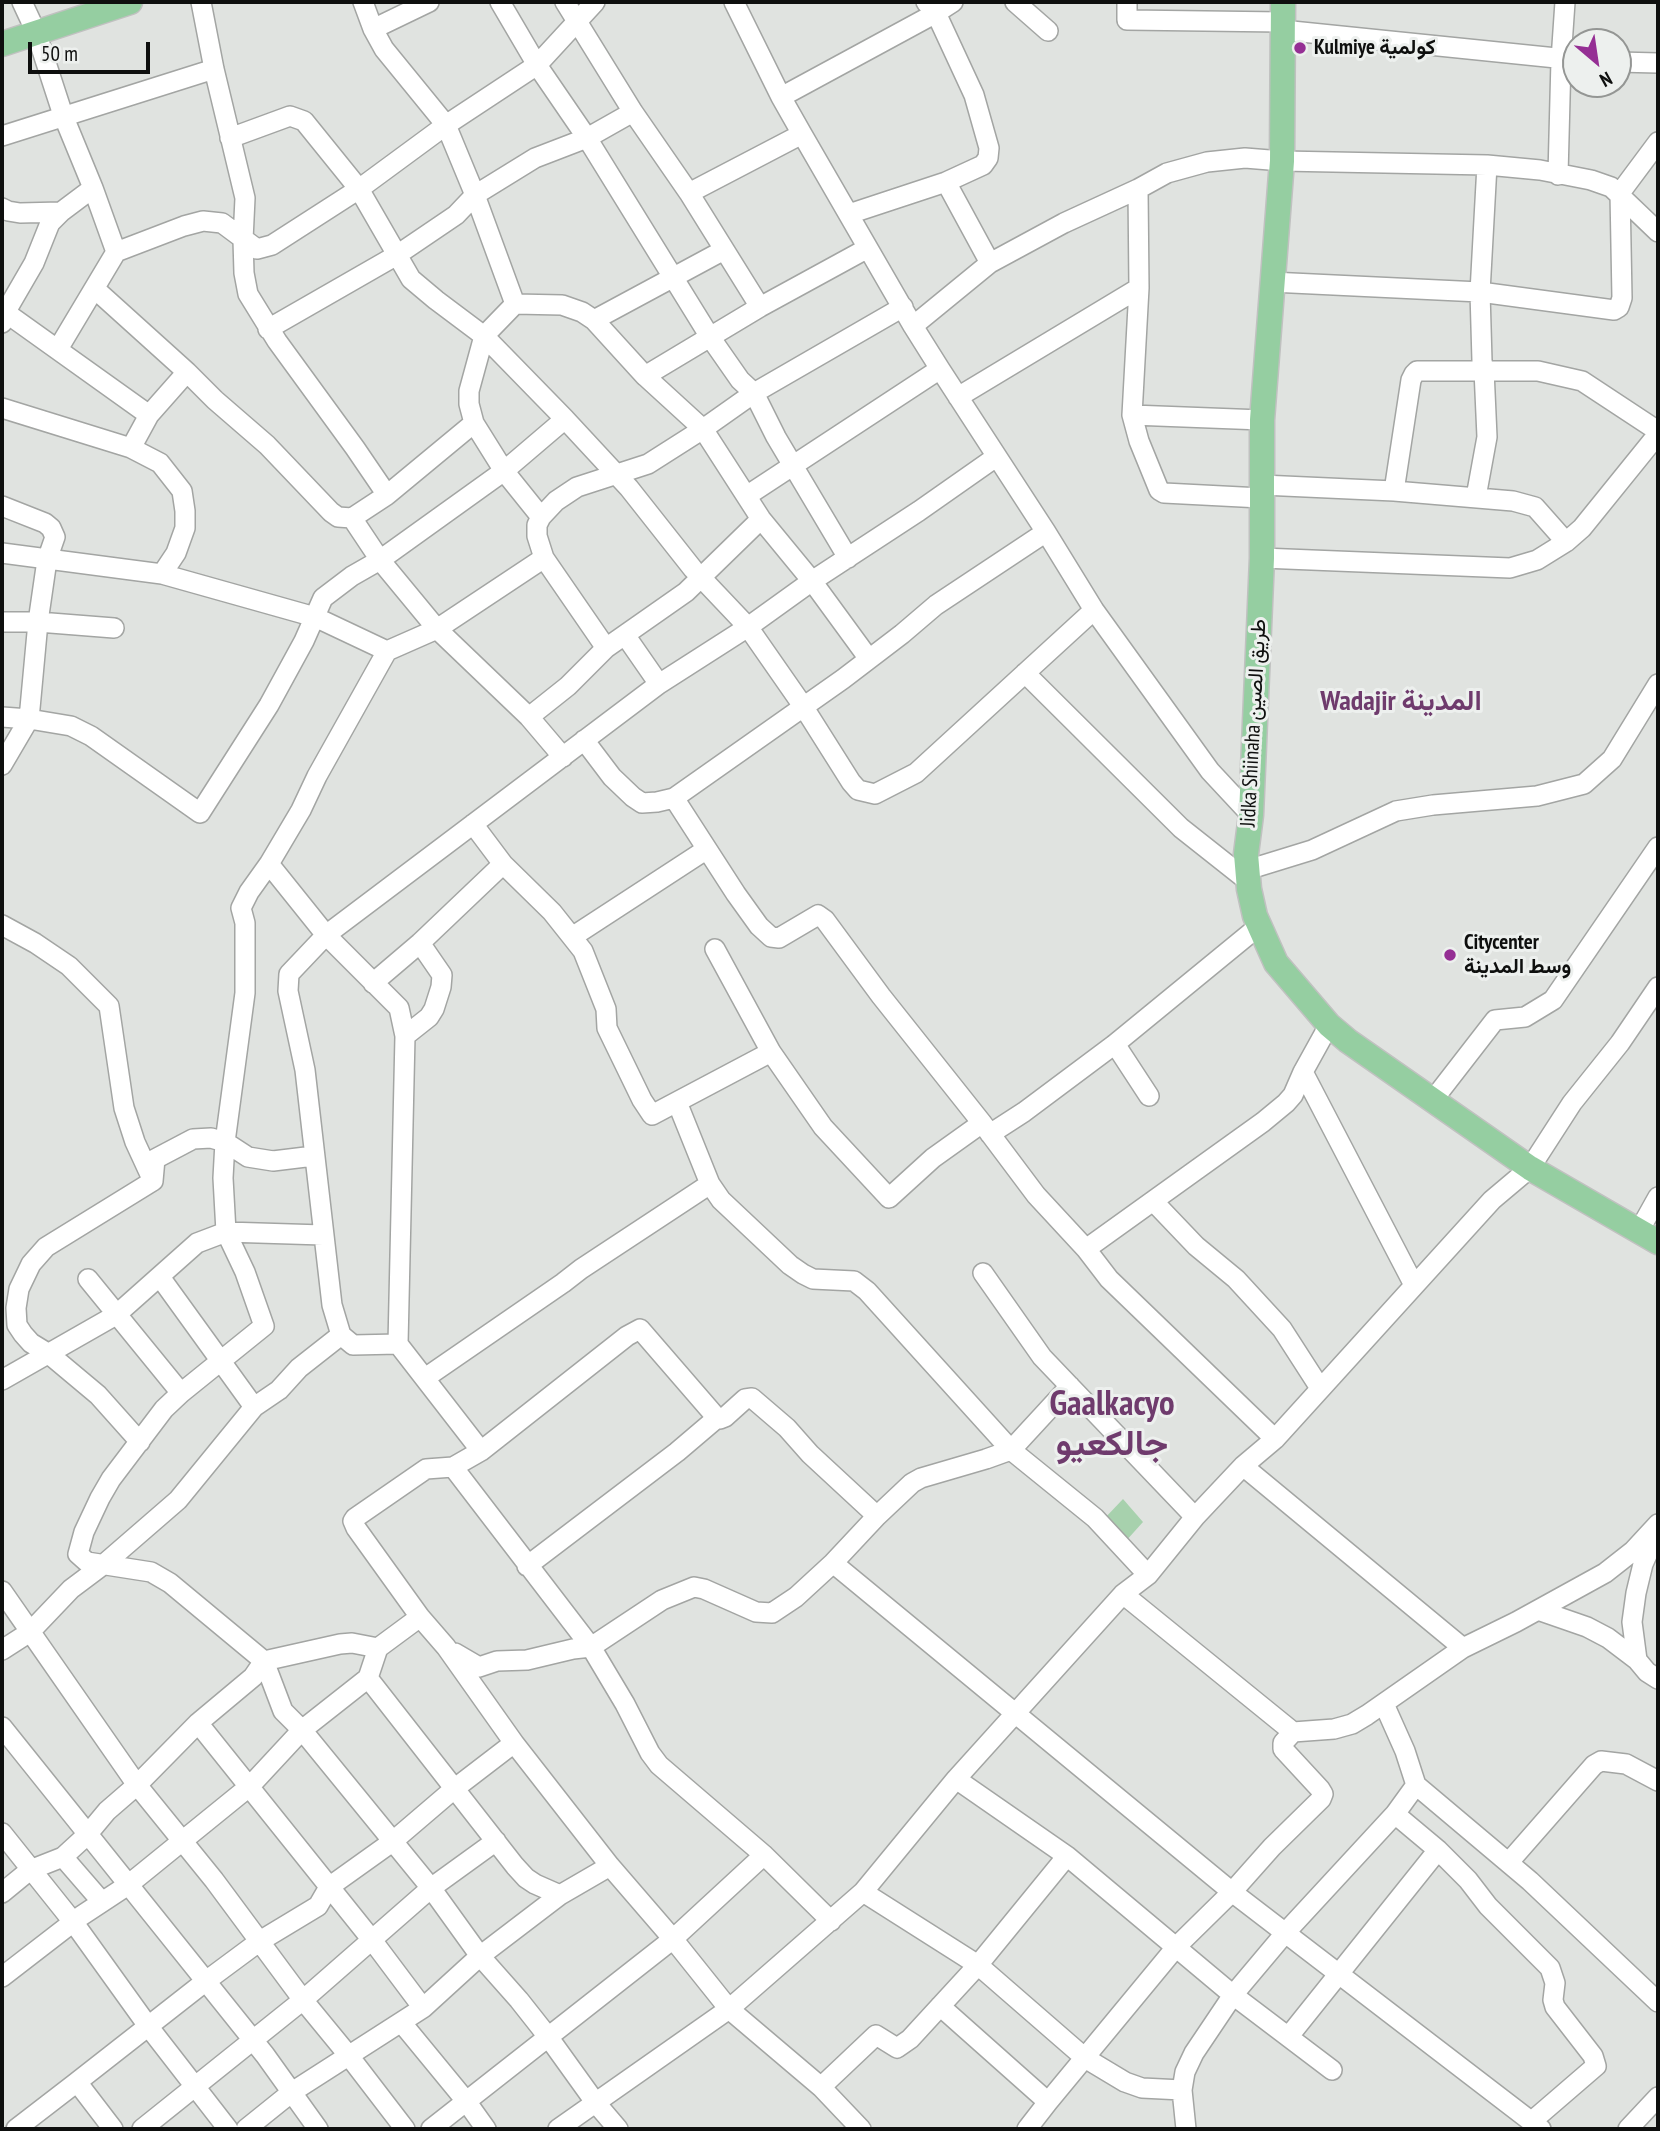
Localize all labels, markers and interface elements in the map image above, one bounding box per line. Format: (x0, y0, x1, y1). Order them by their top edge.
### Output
scale bar (32, 28, 154, 72)
north arrow (1562, 28, 1632, 98)
place label: Kulmiye كولمية (1314, 35, 1435, 61)
text: 50 m (41, 40, 78, 67)
marker: Kulmiye كولمية (1292, 40, 1308, 56)
text: N (1596, 67, 1617, 93)
street label: Jidka Shiinaha طريق الصين (1236, 618, 1272, 828)
district label: Wadajir المدينة (1320, 685, 1482, 719)
place label: Citycenter وسط المدينة (1464, 930, 1571, 980)
marker: Citycenter وسط المدينة (1442, 947, 1458, 963)
district label: Gaalkacyo جالكعيو (1050, 1384, 1174, 1466)

